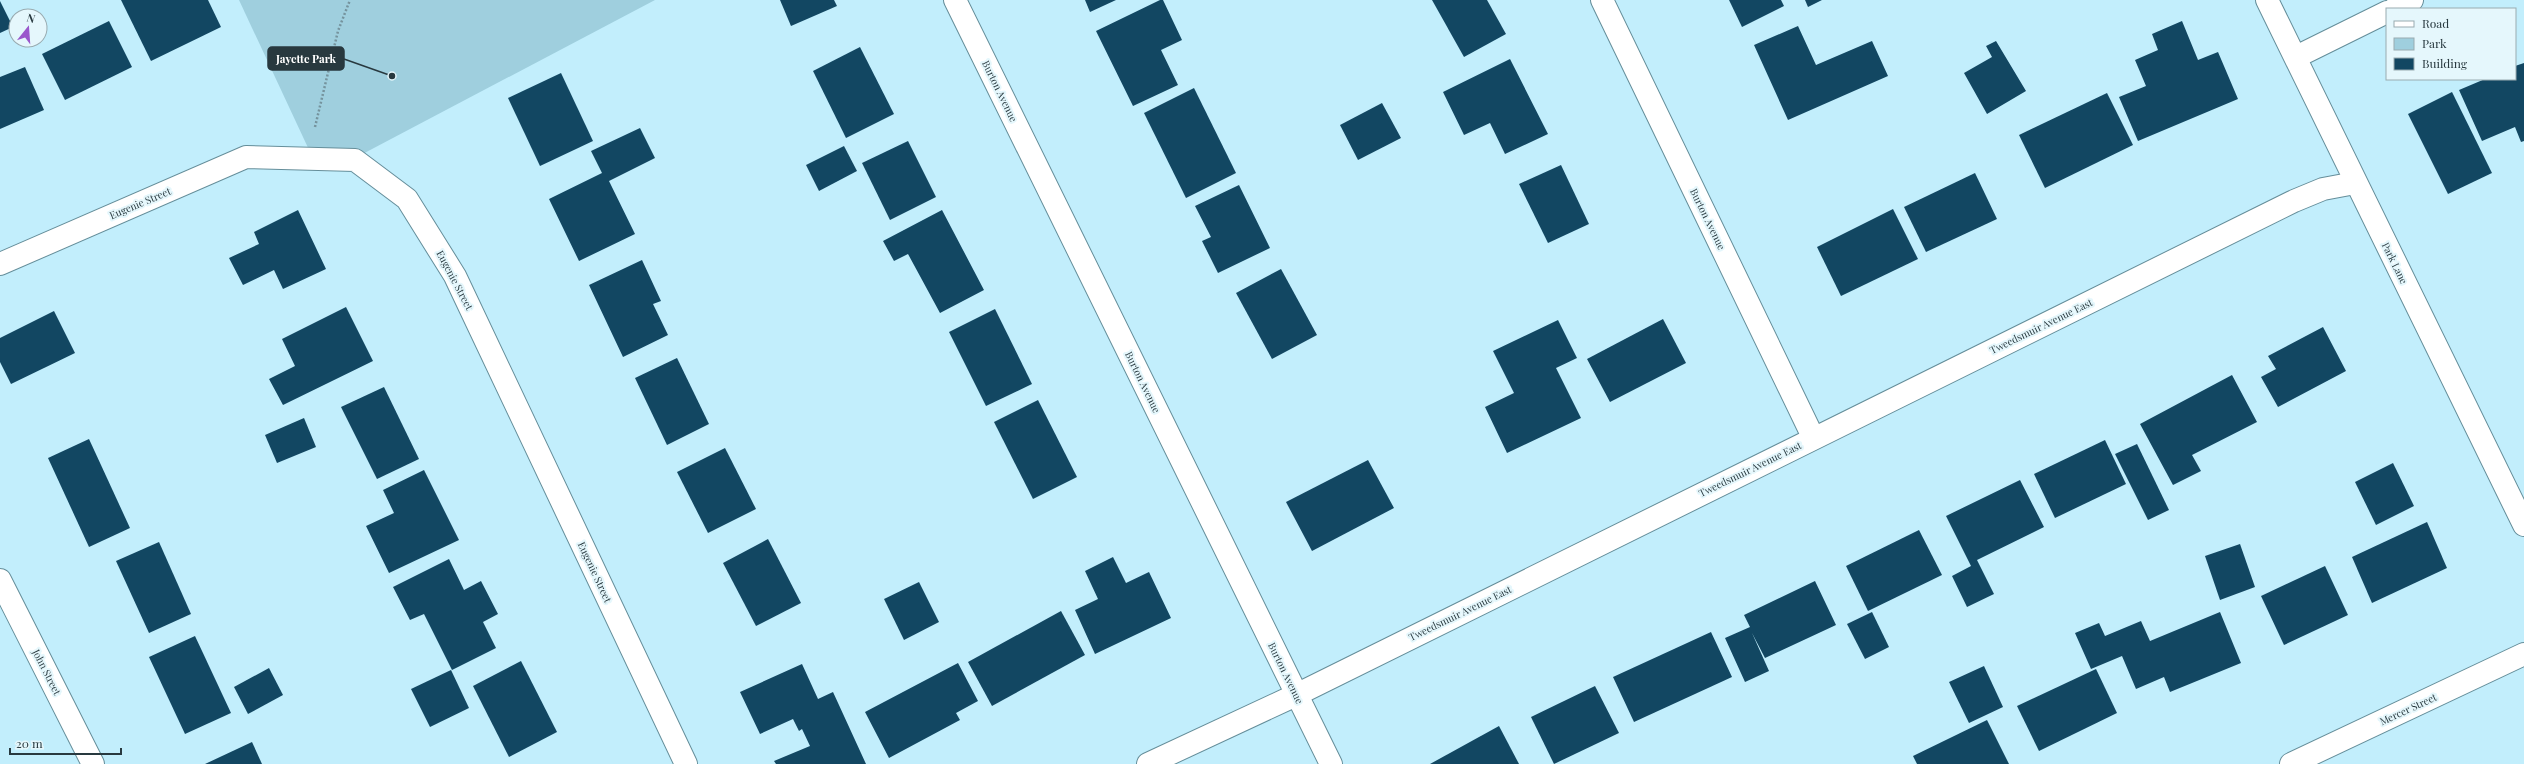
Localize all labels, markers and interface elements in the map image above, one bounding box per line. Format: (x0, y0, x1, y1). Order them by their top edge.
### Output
north arrow (8, 8, 48, 48)
legend (2386, 8, 2516, 80)
text: N (25, 10, 37, 26)
text: Road (2422, 15, 2449, 31)
text: Park (2422, 35, 2447, 51)
callout: Jayette Park (268, 47, 344, 70)
text: Jayette Park (275, 51, 337, 66)
text: Building (2422, 55, 2468, 71)
street label: Burton Avenue (979, 58, 1021, 124)
street label: Eugenie Street (107, 184, 173, 222)
street label: Burton Avenue (1687, 186, 1729, 252)
street label: Park Lane (2379, 240, 2411, 286)
street label: Eugenie Street (433, 248, 477, 313)
street label: Tweedsmuir Avenue East (1987, 295, 2095, 357)
street label: Burton Avenue (1122, 349, 1164, 415)
street label: Tweedsmuir Avenue East (1696, 438, 1804, 500)
street label: Eugenie Street (575, 539, 615, 605)
street label: Tweedsmuir Avenue East (1406, 582, 1514, 644)
street label: Burton Avenue (1265, 640, 1307, 706)
street label: John Street (29, 646, 65, 698)
street label: Mercer Street (2377, 690, 2439, 728)
scale bar (10, 730, 121, 756)
text: 20 m (16, 735, 43, 751)

